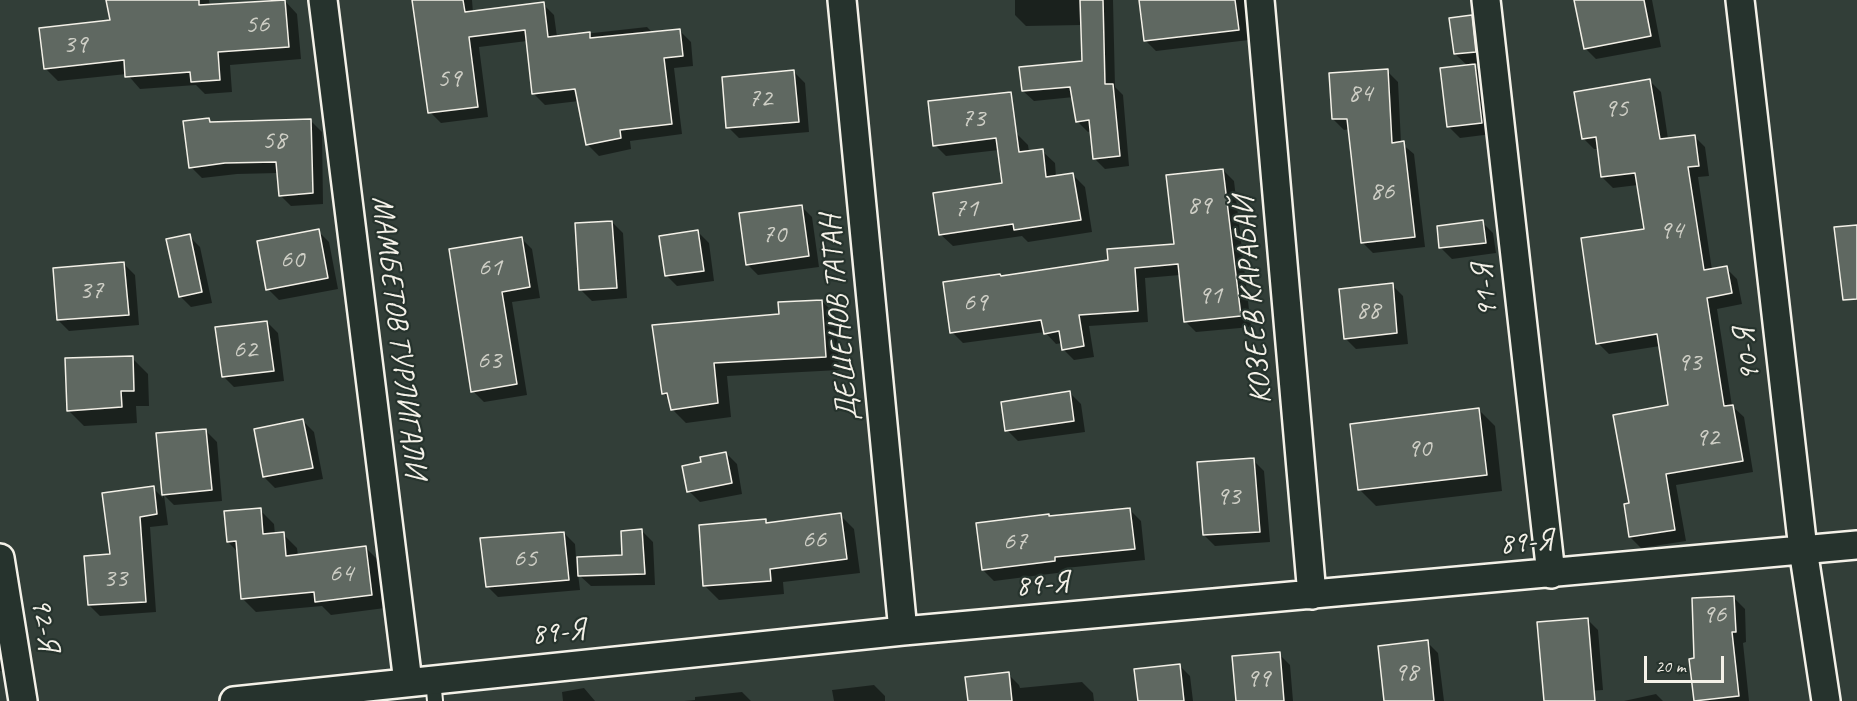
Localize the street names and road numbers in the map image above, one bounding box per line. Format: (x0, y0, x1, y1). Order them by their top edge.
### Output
street label: МАМБЕТОВ ТУРЛИГАЛИ (363, 194, 433, 480)
street label: КОЗЕЕВ КАРАБАЙ (1226, 195, 1280, 405)
street label: ДЕШЕНОВ ТАТАН (813, 214, 867, 422)
street label: 91-Я (1465, 263, 1507, 319)
street label: 90-Я (1727, 326, 1769, 384)
street label: 89-Я (1498, 523, 1554, 563)
street label: 89-Я (1014, 565, 1070, 605)
street label: 92-Я (22, 595, 66, 653)
street label: 89-Я (530, 612, 586, 654)

